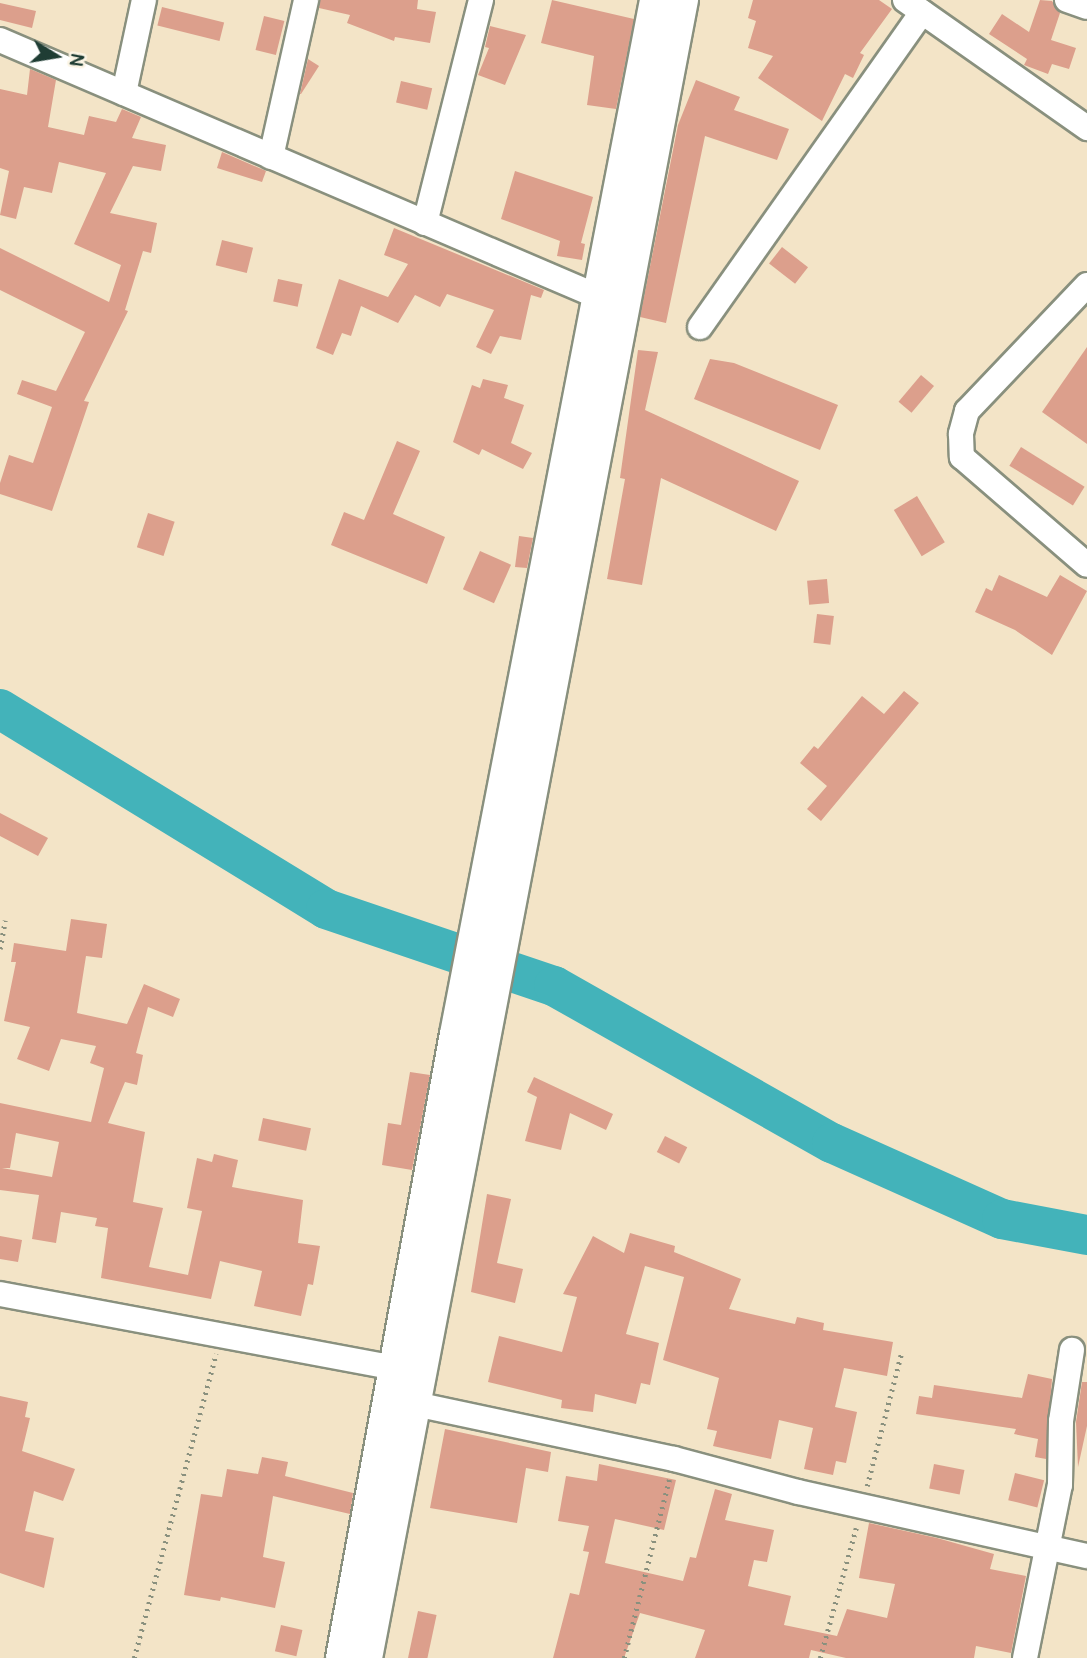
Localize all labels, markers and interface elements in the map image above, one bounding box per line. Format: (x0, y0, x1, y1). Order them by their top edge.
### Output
north arrow (21, 21, 91, 91)
text: N (64, 51, 90, 69)

